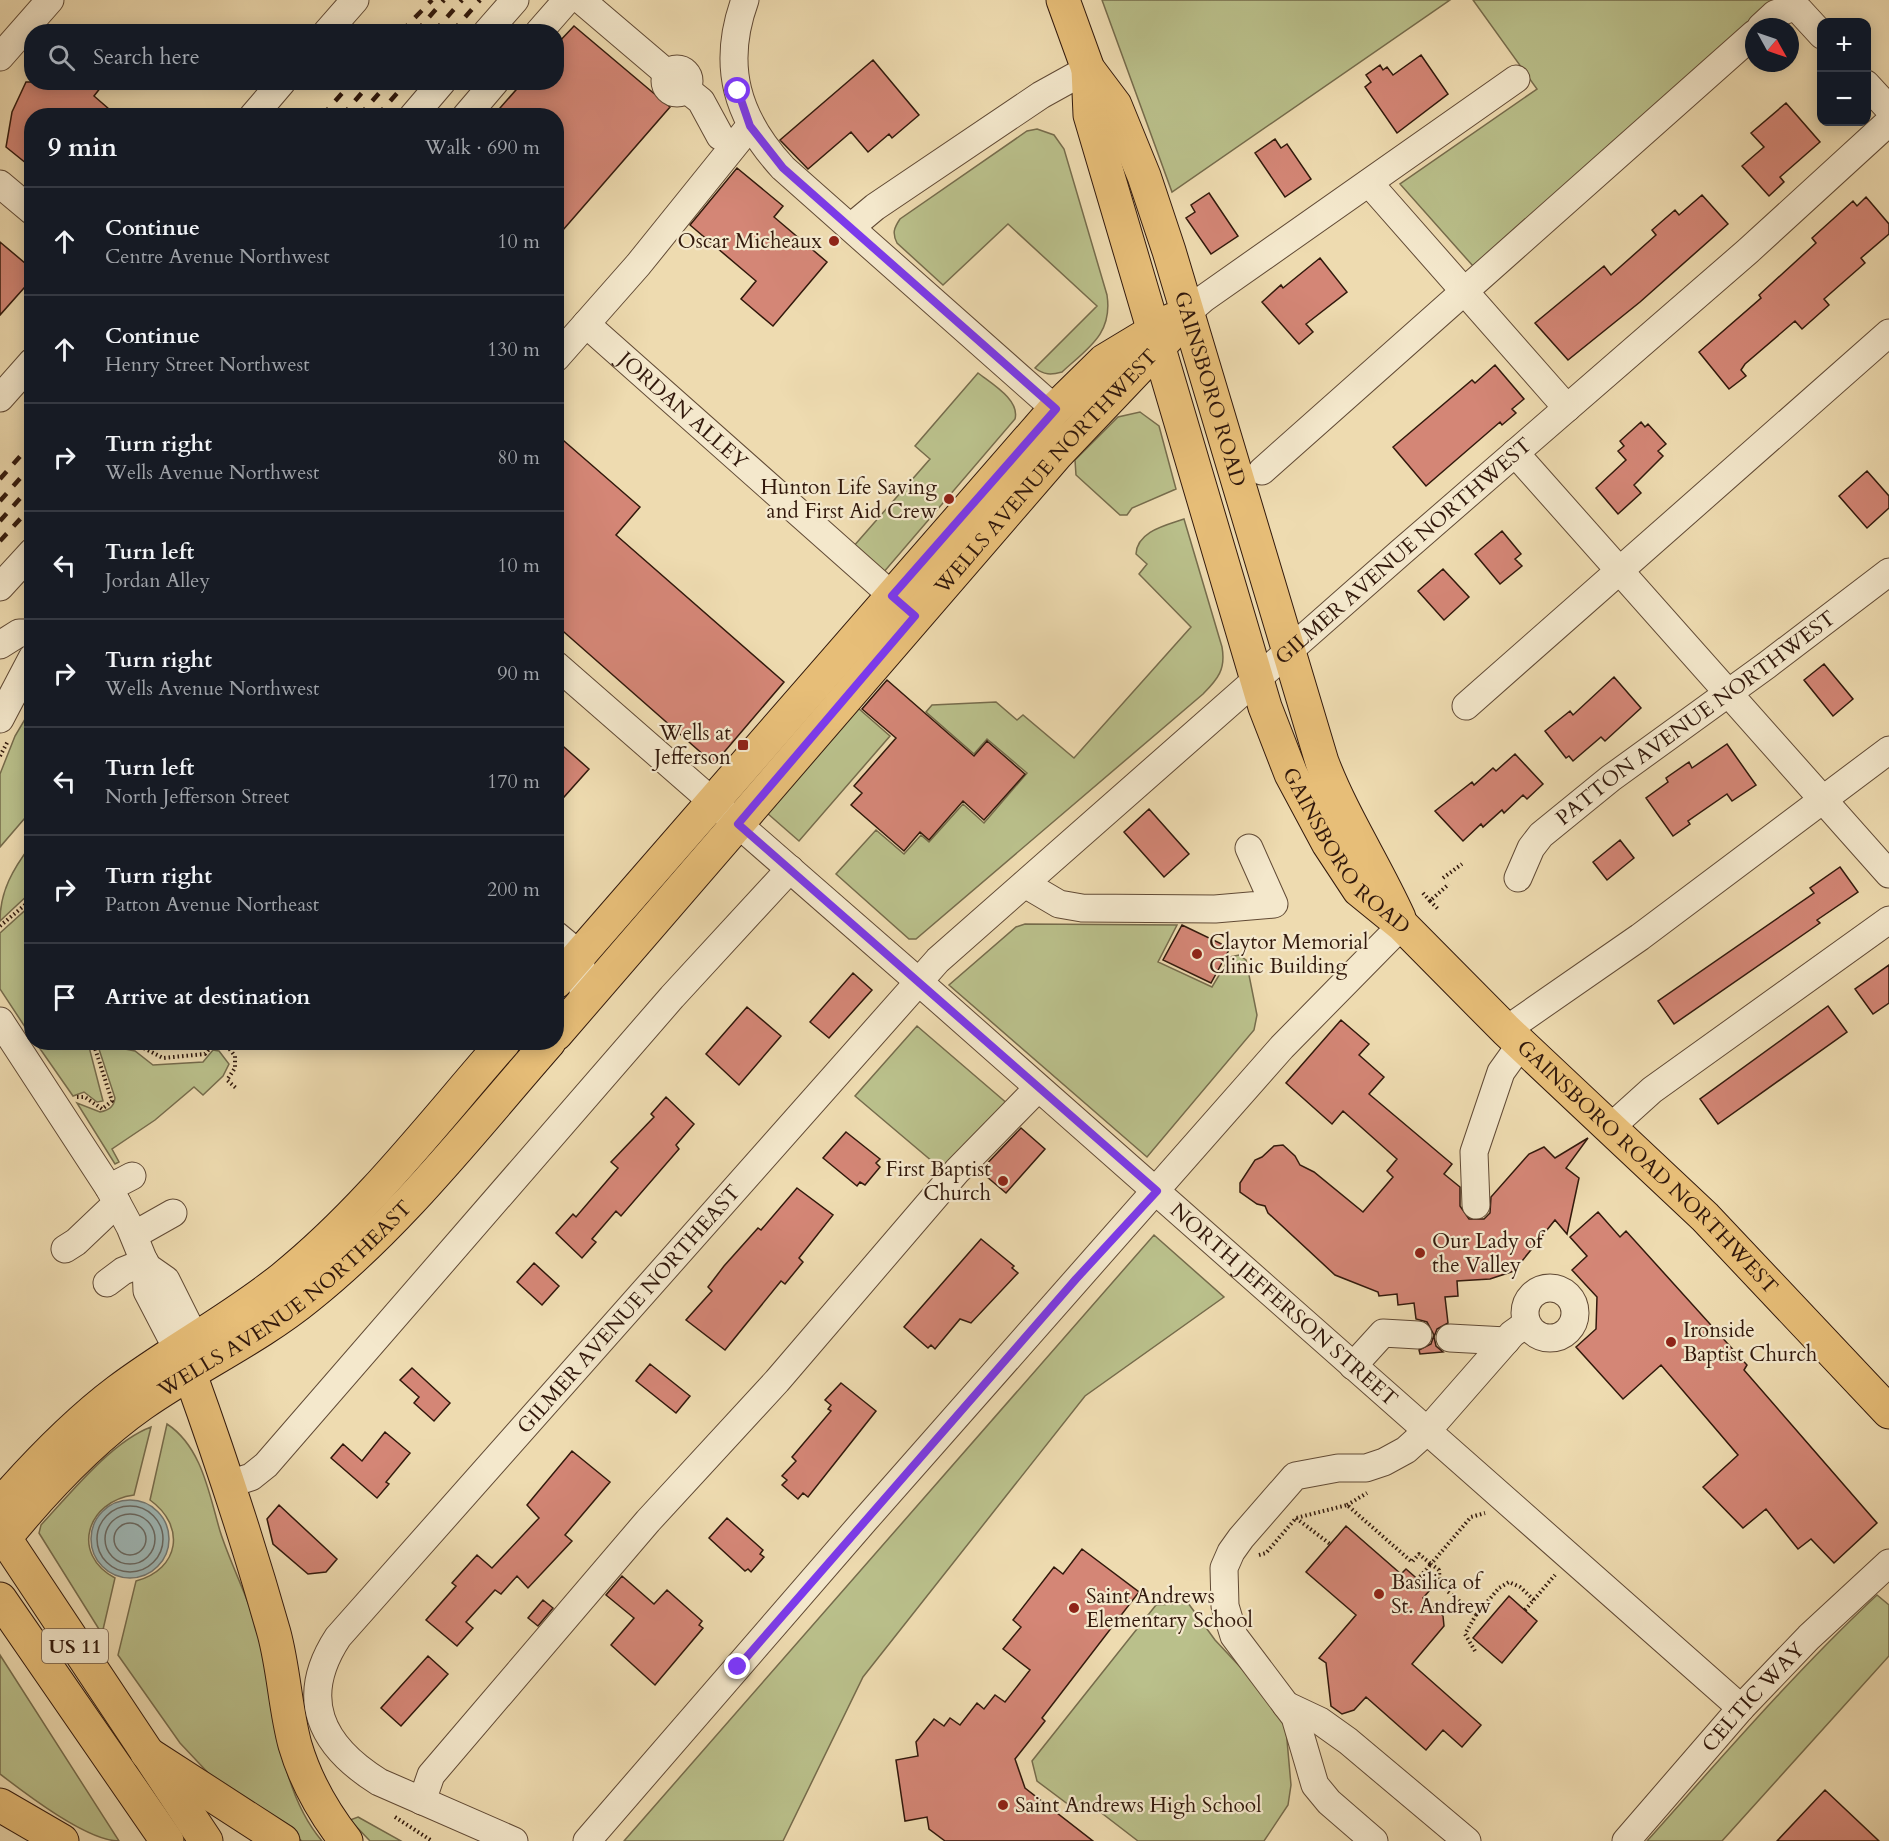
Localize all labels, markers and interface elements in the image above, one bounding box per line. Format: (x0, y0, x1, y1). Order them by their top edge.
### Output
north arrow (1745, 18, 1799, 72)
map controls (1817, 18, 1871, 126)
button: + (1817, 18, 1871, 72)
search box (24, 24, 564, 90)
icon: search (45, 41, 78, 74)
text: Search here (93, 42, 200, 72)
button: − (1817, 72, 1871, 126)
route start (724, 77, 750, 103)
text: 9 min (48, 130, 117, 165)
text: Walk · 690 m (425, 134, 540, 161)
text: Continue (105, 213, 200, 243)
icon: ahead (48, 225, 81, 258)
place label: Oscar Micheaux (678, 227, 823, 256)
text: 10 m (497, 228, 540, 255)
marker: Oscar Micheaux (827, 234, 841, 248)
text: Centre Avenue Northwest (105, 243, 330, 270)
street label: GAINSBORO ROAD (1167, 288, 1253, 490)
text: Continue (105, 321, 200, 351)
icon: ahead (48, 333, 81, 366)
text: 130 m (487, 336, 540, 363)
street label: JORDAN ALLEY (610, 343, 755, 476)
street label: WELLS AVENUE NORTHWEST (927, 343, 1164, 601)
text: Henry Street Northwest (105, 351, 309, 378)
text: Turn right (105, 429, 212, 459)
street label: GILMER AVENUE NORTHWEST (1269, 431, 1538, 671)
icon: right (48, 441, 81, 474)
text: 80 m (497, 444, 540, 471)
text: Wells Avenue Northwest (105, 459, 319, 486)
place label: Hunton Life Saving and First Aid Crew (760, 473, 937, 526)
marker: Hunton Life Saving and First Aid Crew (942, 492, 956, 506)
text: Turn left (105, 537, 194, 567)
icon: left (48, 549, 81, 582)
text: 10 m (497, 552, 540, 579)
text: Jordan Alley (105, 567, 210, 594)
street label: PATTON AVENUE NORTHWEST (1549, 604, 1841, 832)
text: Turn right (105, 645, 212, 675)
icon: right (48, 657, 81, 690)
text: 90 m (497, 660, 540, 687)
text: Wells Avenue Northwest (105, 675, 319, 702)
place label: Wells at Jefferson (651, 719, 731, 772)
marker: Wells at Jefferson (736, 738, 750, 752)
text: Turn left (105, 753, 194, 783)
street label: GAINSBORO ROAD (1276, 762, 1417, 941)
icon: left (48, 765, 81, 798)
text: 170 m (487, 768, 540, 795)
text: North Jefferson Street (105, 783, 289, 810)
text: Turn right (105, 861, 212, 891)
icon: right (48, 873, 81, 906)
text: 200 m (487, 876, 540, 903)
text: Patton Avenue Northeast (105, 891, 319, 918)
place label: Claytor Memorial Clinic Building (1209, 928, 1368, 981)
marker: Claytor Memorial Clinic Building (1190, 947, 1204, 961)
icon: arrive (48, 981, 81, 1014)
text: Arrive at destination (105, 982, 310, 1012)
street label: GAINSBORO ROAD NORTHWEST (1511, 1033, 1785, 1300)
place label: First Baptist Church (885, 1155, 991, 1208)
marker: First Baptist Church (996, 1174, 1010, 1188)
street label: GILMER AVENUE NORTHEAST (510, 1178, 747, 1440)
street label: WELLS AVENUE NORTHEAST (151, 1194, 418, 1405)
street label: NORTH JEFFERSON STREET (1164, 1196, 1404, 1413)
place label: Our Lady of the Valley (1432, 1227, 1546, 1280)
marker: Our Lady of the Valley (1413, 1246, 1427, 1260)
place label: Ironside Baptist Church (1683, 1316, 1818, 1369)
marker: Ironside Baptist Church (1664, 1335, 1678, 1349)
place label: Basilica of St. Andrew (1391, 1568, 1491, 1621)
place label: Saint Andrews Elementary School (1086, 1582, 1253, 1635)
marker: Basilica of St. Andrew (1372, 1587, 1386, 1601)
marker: Saint Andrews Elementary School (1067, 1601, 1081, 1615)
road number: US 11 (42, 1629, 108, 1663)
street label: CELTIC WAY (1695, 1636, 1811, 1758)
route end (724, 1653, 750, 1679)
place label: Saint Andrews High School (1015, 1791, 1262, 1820)
marker: Saint Andrews High School (996, 1798, 1010, 1812)

